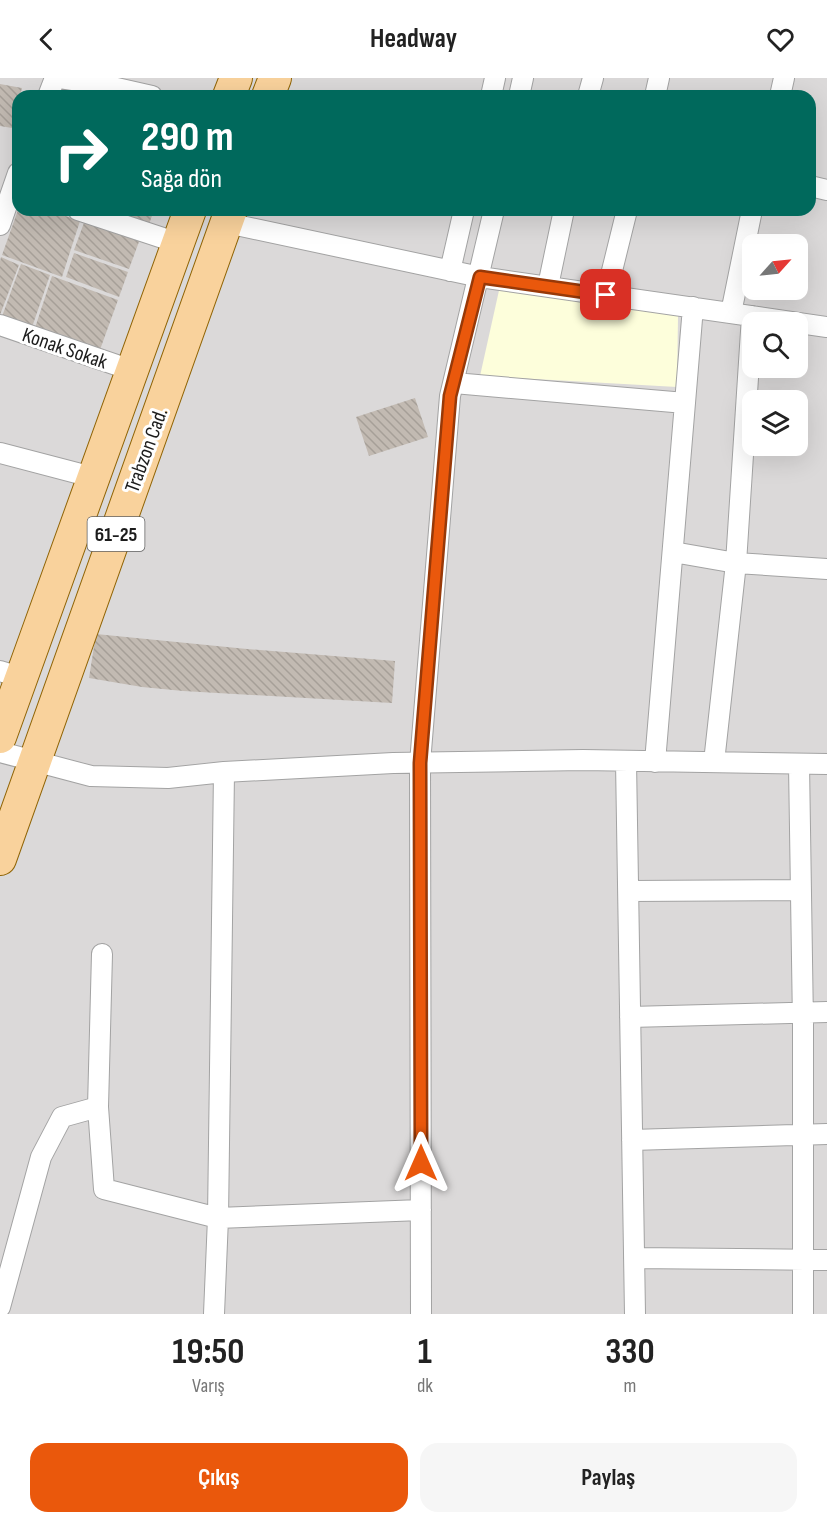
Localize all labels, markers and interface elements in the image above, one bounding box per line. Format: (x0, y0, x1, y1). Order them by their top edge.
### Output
icon: back (30, 23, 63, 56)
text: Headway (370, 23, 457, 55)
icon: heart (764, 23, 797, 56)
text: 290 m (141, 112, 234, 163)
icon: right (42, 114, 120, 192)
text: Sağa dön (141, 163, 222, 195)
north arrow (742, 234, 808, 300)
map controls (742, 234, 808, 456)
pin (580, 269, 631, 320)
icon: arrive (589, 278, 622, 311)
button: search (742, 312, 808, 378)
street label: Konak Sokak (19, 322, 111, 375)
button: layers (742, 390, 808, 456)
street label: Trabzon Cad. (120, 404, 173, 496)
road number: 61-25 (88, 517, 144, 551)
position arrow (389, 1131, 453, 1195)
text: 19:50 (172, 1331, 245, 1374)
text: 1 (418, 1331, 432, 1374)
text: 330 (605, 1331, 655, 1374)
text: Varış (192, 1374, 225, 1398)
text: dk (417, 1374, 433, 1398)
text: m (624, 1374, 636, 1398)
button: Çıkış (30, 1443, 408, 1512)
button: Paylaş (420, 1443, 797, 1512)

